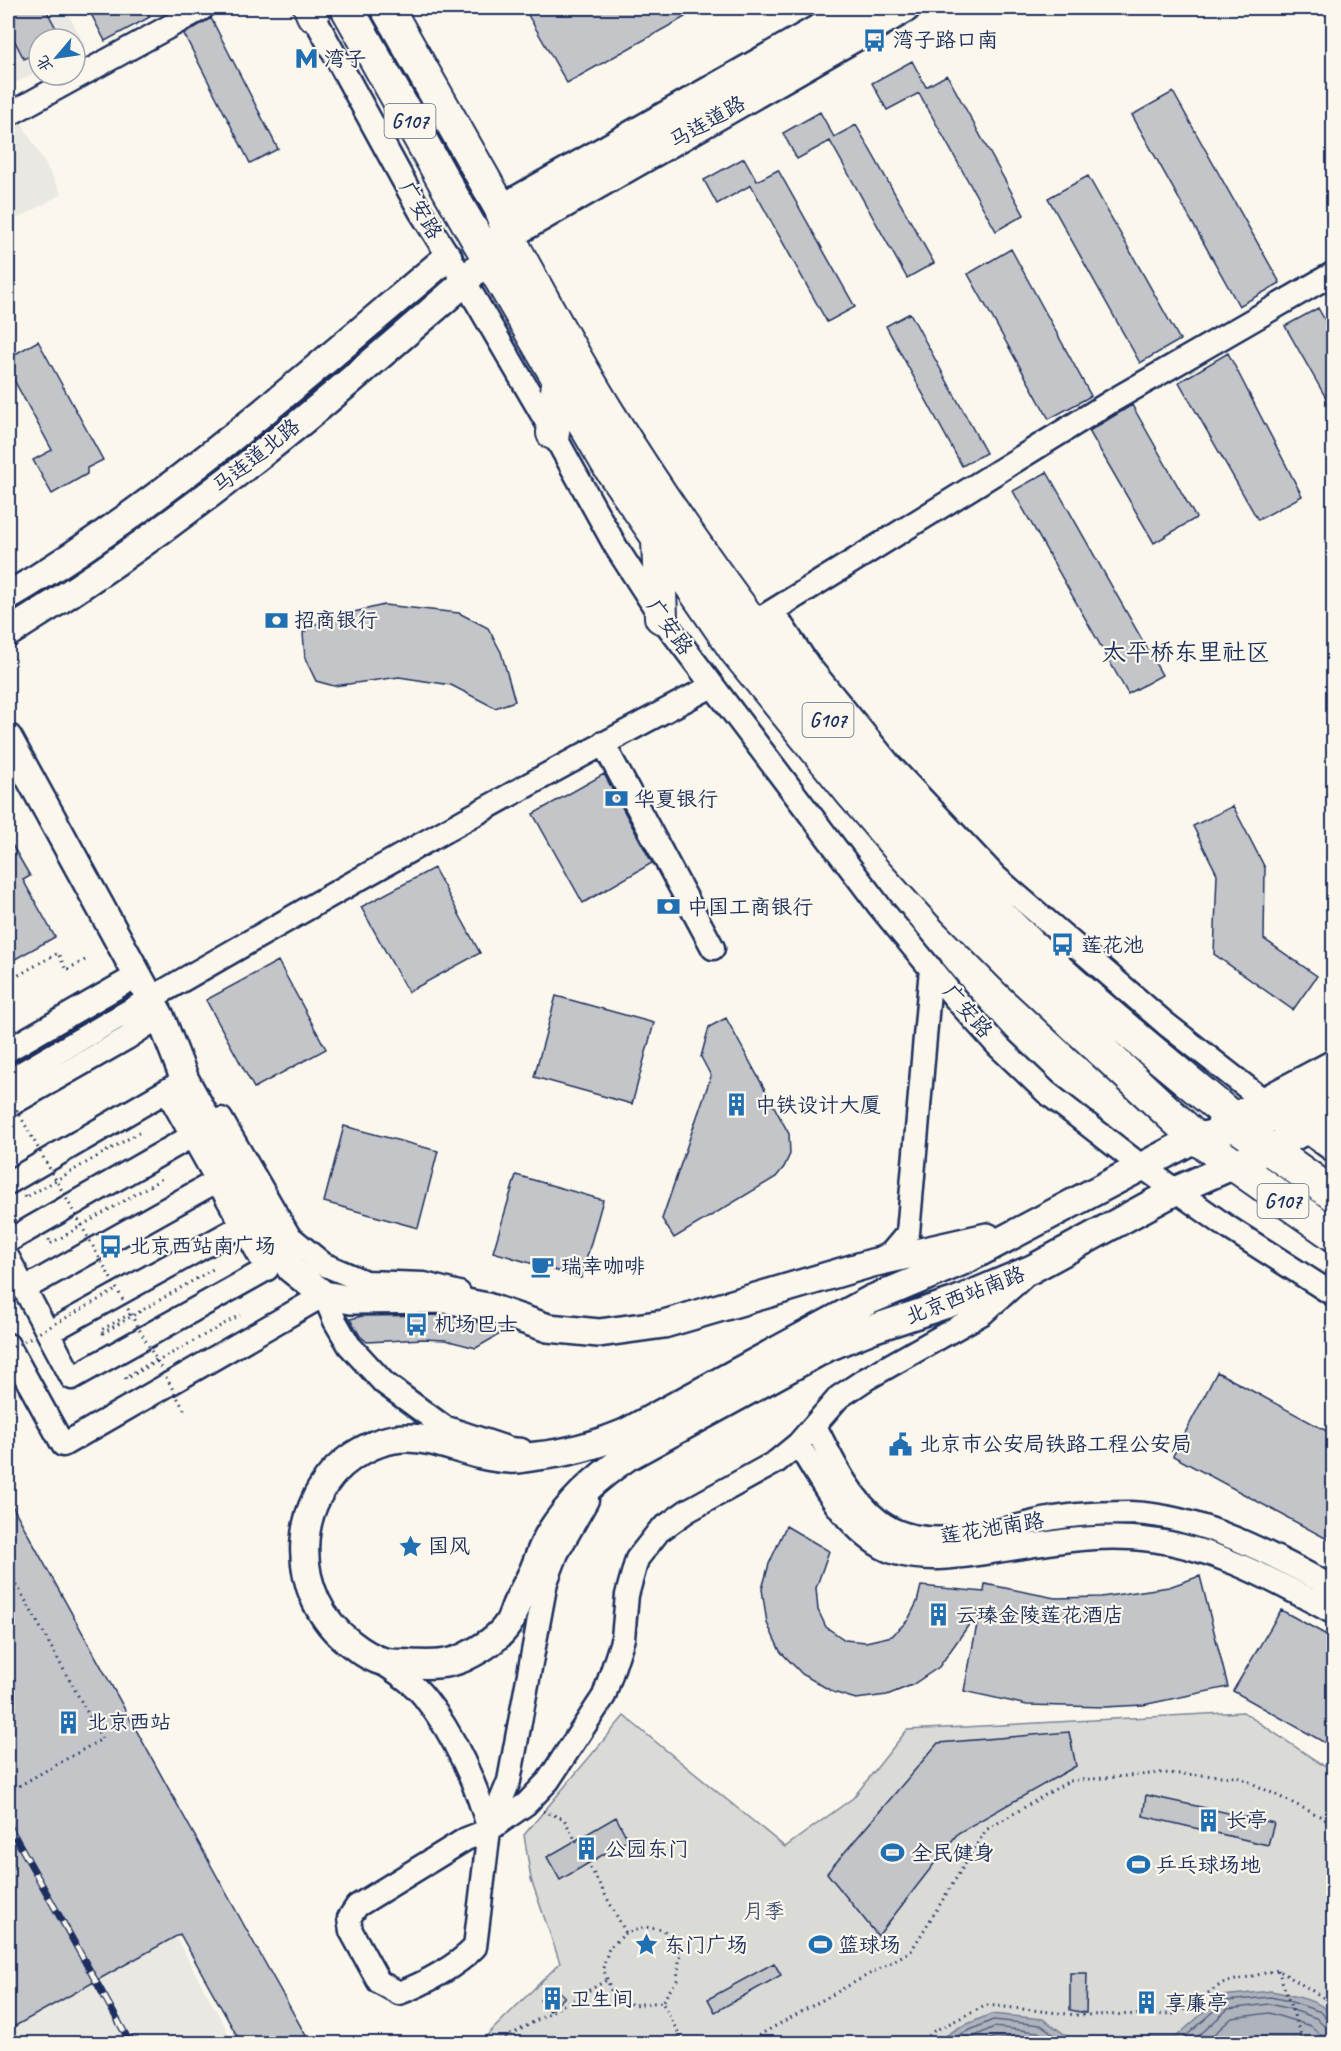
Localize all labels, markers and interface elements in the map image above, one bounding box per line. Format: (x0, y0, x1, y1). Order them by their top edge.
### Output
north arrow (27, 27, 87, 87)
bus stop icon: 湾子路口南 (862, 27, 888, 53)
place label: 湾子路口南 (893, 27, 998, 53)
metro station icon: 湾子 (293, 46, 319, 72)
place label: 湾子 (324, 46, 366, 72)
text: 北 (32, 52, 57, 76)
street label: 马连道路 (664, 90, 750, 154)
road number: G107 (384, 104, 436, 138)
street label: 广安路 (394, 176, 448, 244)
street label: 马连道北路 (207, 413, 305, 499)
street label: 广安路 (641, 594, 699, 660)
bank icon: 招商银行 (263, 607, 289, 633)
place label: 招商银行 (294, 607, 378, 633)
district label: 太平桥东里社区 (1102, 637, 1270, 667)
road number: G107 (802, 703, 854, 737)
bank icon: 华夏银行 (603, 786, 629, 812)
place label: 华夏银行 (634, 786, 718, 812)
bank icon: 中国工商银行 (656, 894, 682, 920)
place label: 中国工商银行 (687, 894, 813, 920)
bus stop icon: 莲花池 (1050, 932, 1076, 958)
place label: 莲花池 (1081, 932, 1144, 958)
street label: 广安路 (938, 979, 998, 1043)
building icon: 中铁设计大厦 (724, 1092, 750, 1118)
place label: 中铁设计大厦 (755, 1092, 881, 1118)
road number: G107 (1258, 1184, 1308, 1218)
bus stop icon: 北京西站南广场 (98, 1233, 124, 1259)
place label: 北京西站南广场 (129, 1233, 276, 1259)
cafe icon: 瑞幸咖啡 (530, 1253, 556, 1279)
place label: 瑞幸咖啡 (561, 1253, 645, 1279)
street label: 北京西站南路 (902, 1260, 1028, 1330)
bus stop icon: 机场巴士 (403, 1311, 429, 1337)
place label: 机场巴士 (434, 1311, 518, 1337)
public building icon: 北京市公安局铁路工程公安局 (888, 1431, 914, 1457)
place label: 北京市公安局铁路工程公安局 (919, 1431, 1192, 1457)
street label: 莲花池南路 (938, 1507, 1046, 1549)
place icon: 国风 (397, 1533, 423, 1559)
place label: 国风 (428, 1533, 470, 1559)
building icon: 云瑧金陵莲花酒店 (925, 1602, 951, 1628)
place label: 云瑧金陵莲花酒店 (956, 1602, 1124, 1628)
building icon: 北京西站 (56, 1709, 82, 1735)
place label: 北京西站 (87, 1709, 171, 1735)
building icon: 长亭 (1195, 1807, 1221, 1833)
place label: 长亭 (1226, 1807, 1268, 1833)
building icon: 公园东门 (574, 1836, 600, 1862)
place label: 公园东门 (605, 1836, 689, 1862)
sports icon: 全民健身 (880, 1840, 906, 1866)
place label: 全民健身 (911, 1840, 995, 1866)
sports icon: 乒乓球场地 (1125, 1852, 1151, 1878)
place label: 乒乓球场地 (1156, 1852, 1261, 1878)
park label: 月季 (743, 1898, 785, 1924)
place icon: 东门广场 (633, 1932, 659, 1958)
place label: 东门广场 (664, 1932, 748, 1958)
sports icon: 篮球场 (807, 1932, 833, 1958)
place label: 篮球场 (838, 1932, 901, 1958)
building icon: 卫生间 (539, 1986, 565, 2012)
place label: 卫生间 (570, 1986, 633, 2012)
building icon: 享廉亭 (1134, 1990, 1160, 2016)
place label: 享廉亭 (1165, 1990, 1228, 2016)

